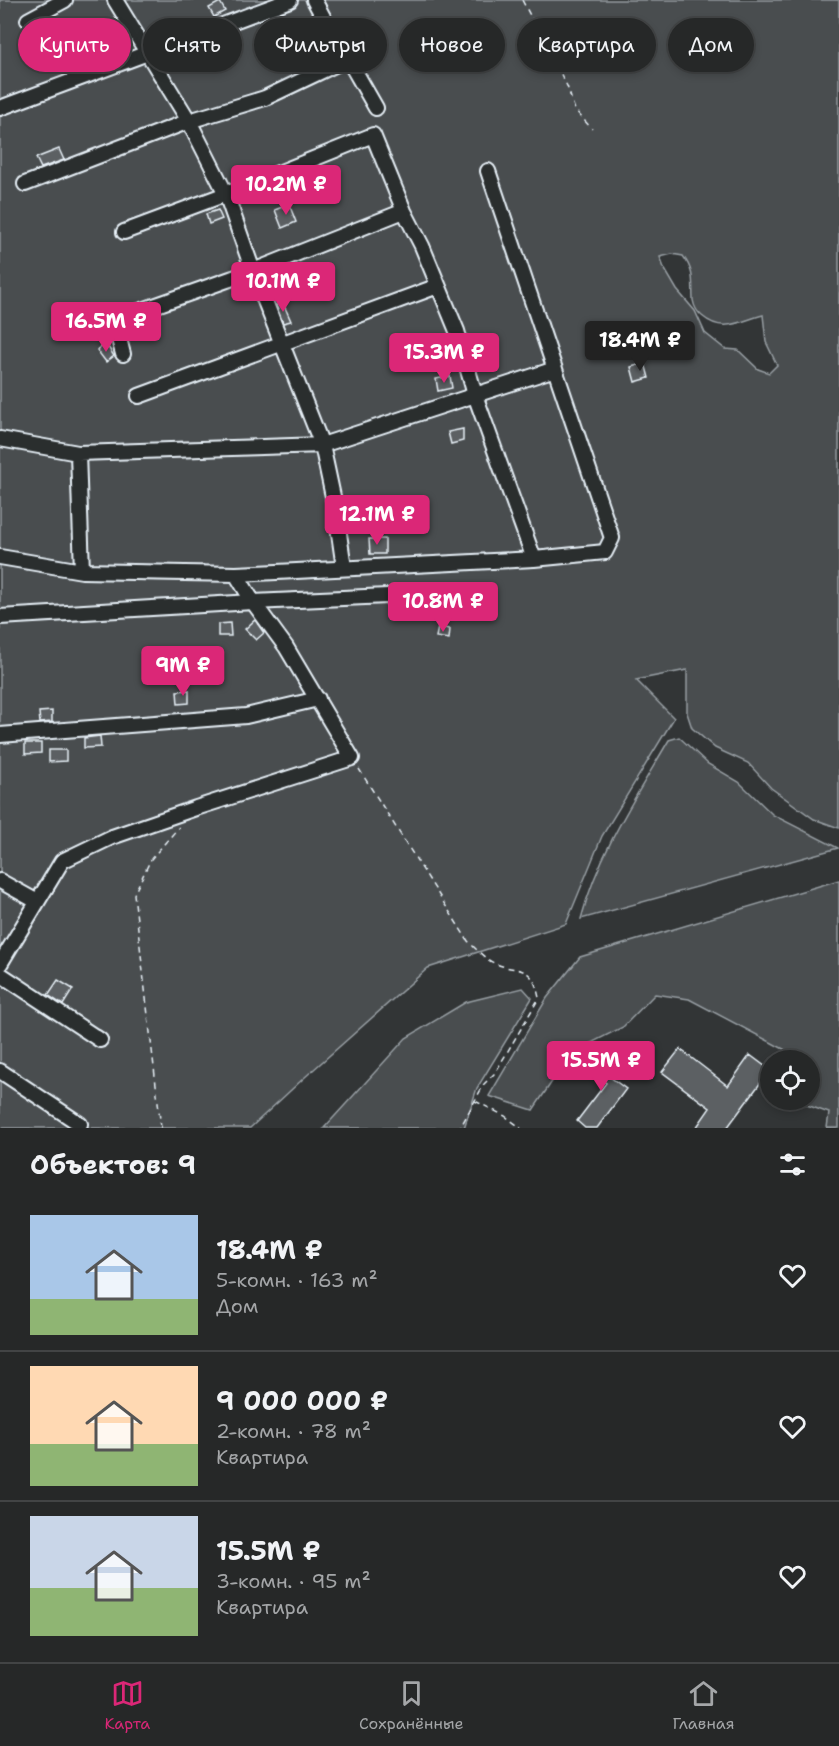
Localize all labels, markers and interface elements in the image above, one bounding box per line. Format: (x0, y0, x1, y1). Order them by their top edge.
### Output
chip: Купить (18, 18, 131, 72)
chip: Снять (143, 18, 242, 72)
chip: Фильтры (254, 18, 387, 72)
chip: Новое (399, 18, 505, 72)
chip: Квартира (517, 18, 656, 72)
chip: Дом (668, 18, 754, 72)
pin: 10.2M ₽ (231, 165, 341, 216)
text: 10.2M ₽ (245, 171, 327, 197)
pin: 10.1M ₽ (228, 262, 338, 313)
text: 10.1M ₽ (245, 268, 321, 294)
pin: 16.5M ₽ (51, 302, 161, 353)
text: 16.5M ₽ (65, 308, 147, 334)
pin: 18.4M ₽ (585, 321, 695, 372)
text: 18.4M ₽ (599, 327, 681, 353)
pin: 15.3M ₽ (389, 333, 499, 384)
text: 15.3M ₽ (403, 339, 485, 365)
pin: 12.1M ₽ (322, 495, 432, 546)
text: 12.1M ₽ (339, 501, 415, 527)
pin: 10.8M ₽ (388, 582, 498, 633)
text: 10.8M ₽ (402, 588, 484, 614)
pin: 9M ₽ (147, 646, 219, 697)
text: 9M ₽ (155, 652, 211, 678)
pin: 15.5M ₽ (546, 1041, 656, 1092)
text: 15.5M ₽ (561, 1047, 641, 1073)
map controls (760, 1050, 820, 1110)
button: locate (760, 1050, 820, 1110)
text: Объектов: 9 (30, 1147, 196, 1182)
icon: filters (776, 1148, 809, 1181)
text: 18.4M ₽ (216, 1232, 323, 1267)
icon: home (78, 1239, 150, 1311)
icon: heart (776, 1259, 809, 1292)
text: 5-комн. · 163 m² (216, 1267, 378, 1293)
text: Дом (216, 1293, 258, 1319)
text: 9 000 000 ₽ (216, 1383, 388, 1418)
icon: home (78, 1390, 150, 1462)
icon: heart (776, 1410, 809, 1443)
text: 2-комн. · 78 m² (216, 1418, 371, 1444)
text: Квартира (216, 1444, 308, 1470)
text: 15.5M ₽ (216, 1533, 321, 1568)
icon: home (78, 1540, 150, 1612)
icon: heart (776, 1560, 809, 1593)
text: 3-комн. · 95 m² (216, 1568, 371, 1594)
text: Квартира (216, 1594, 308, 1620)
tab: Карта (104, 1677, 150, 1734)
tab: Сохранённые (359, 1677, 464, 1734)
tab: Главная (673, 1677, 735, 1734)

